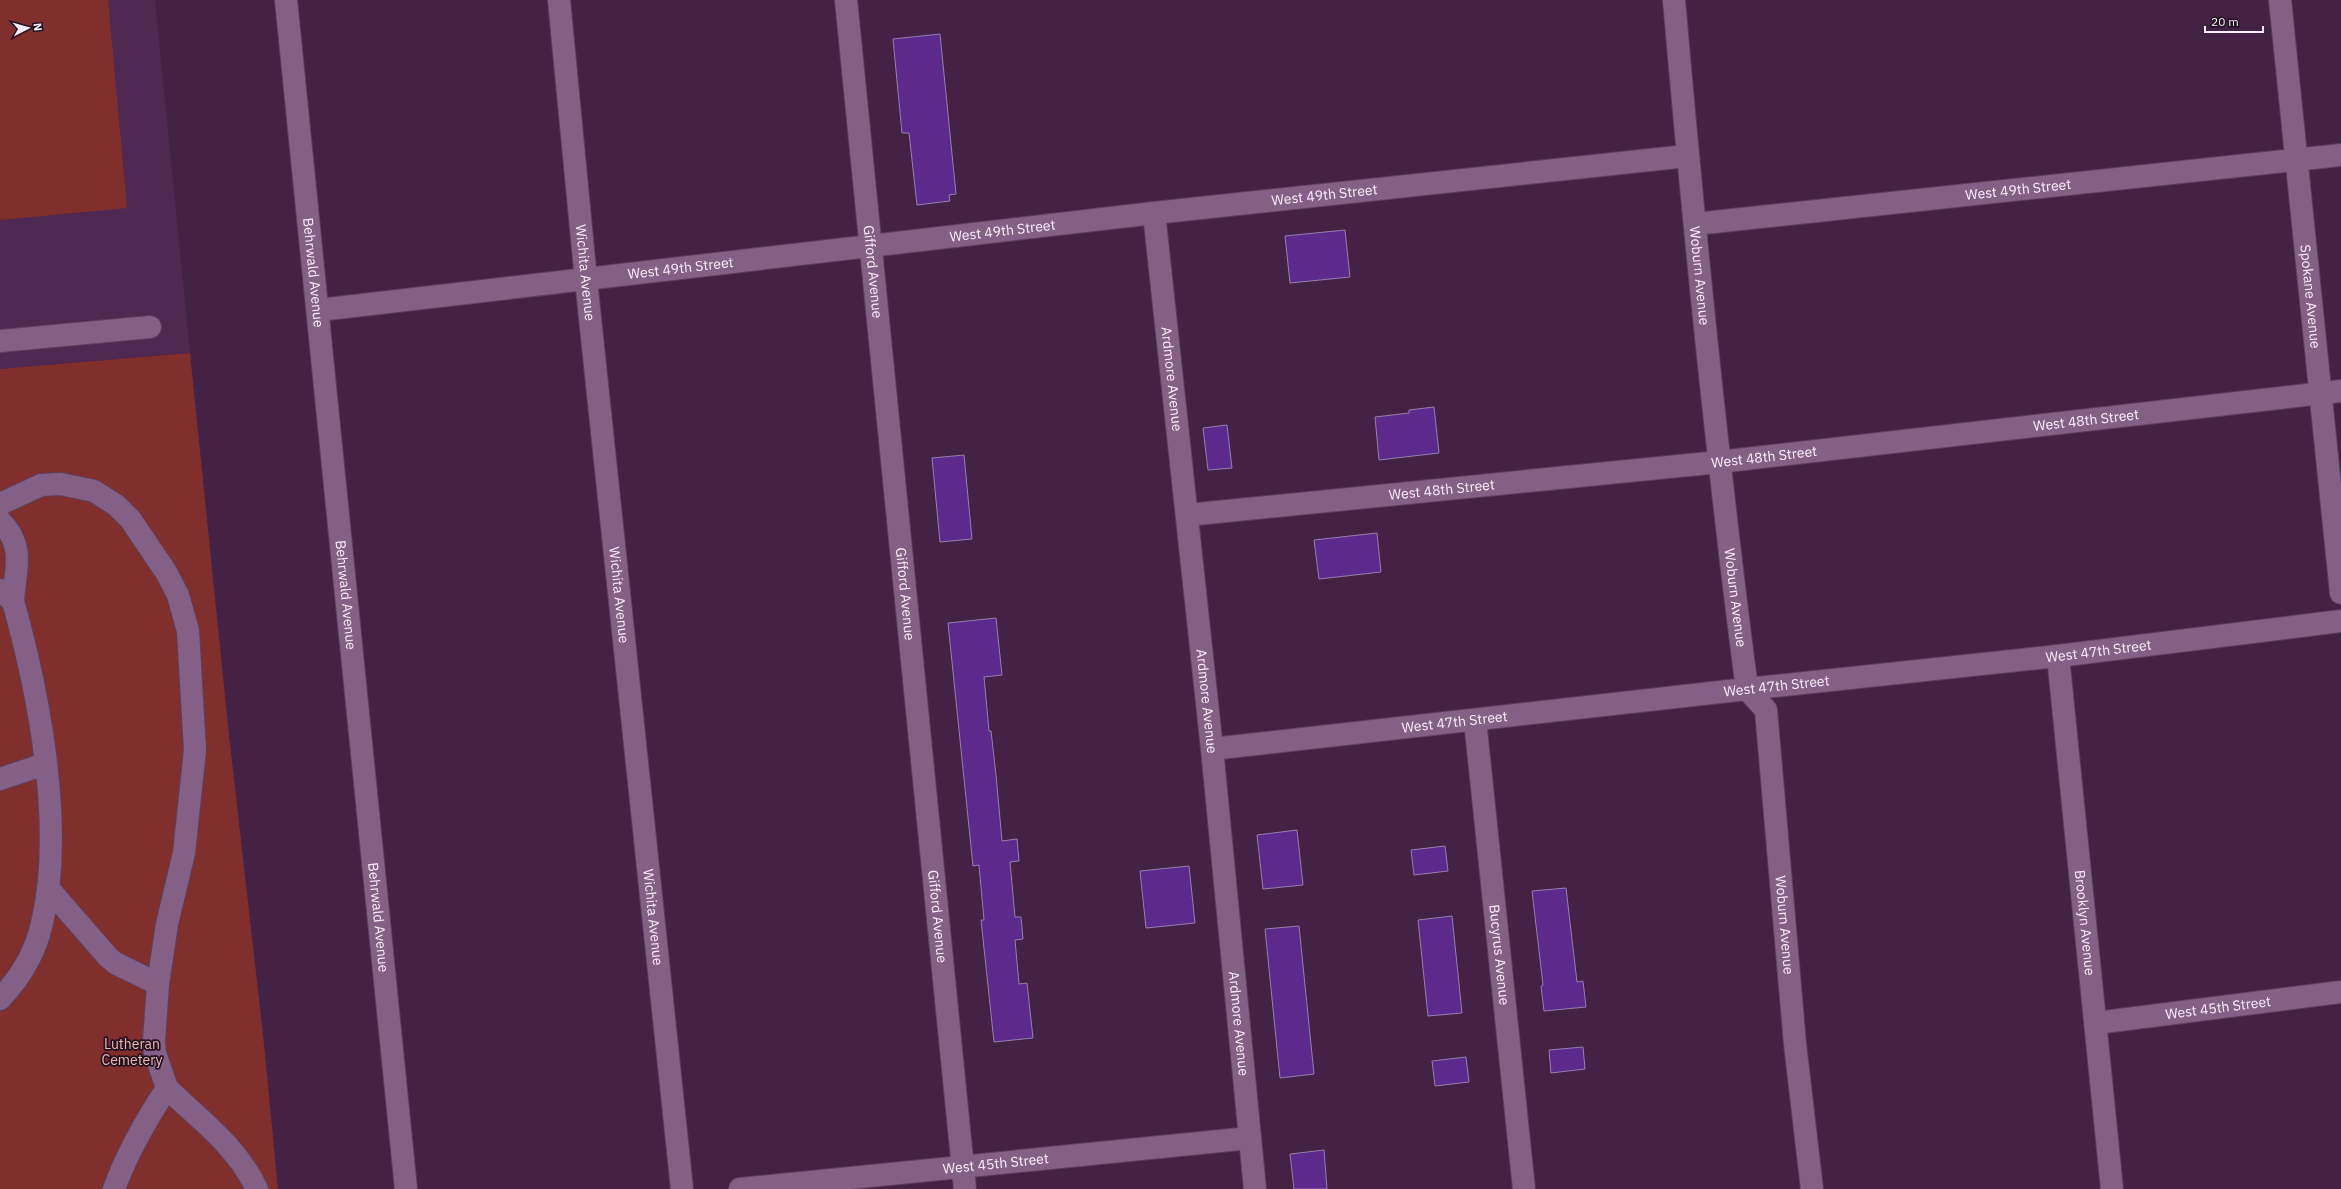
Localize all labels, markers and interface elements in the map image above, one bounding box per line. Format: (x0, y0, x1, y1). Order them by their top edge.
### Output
north arrow (8, 8, 48, 48)
scale bar (2205, 8, 2263, 34)
text: 20 m (2211, 14, 2239, 29)
text: N (31, 22, 45, 32)
street label: West 49th Street (1964, 175, 2072, 204)
street label: West 49th Street (1271, 180, 1378, 209)
street label: West 49th Street (949, 216, 1056, 246)
street label: Behrwald Avenue (299, 217, 328, 329)
street label: Wichita Avenue (572, 224, 599, 322)
street label: Gifford Avenue (860, 224, 887, 319)
street label: Woburn Avenue (1686, 225, 1714, 326)
street label: Spokane Avenue (2296, 243, 2325, 350)
street label: West 49th Street (627, 253, 735, 283)
street label: Ardmore Avenue (1157, 326, 1187, 433)
street label: West 48th Street (2032, 405, 2140, 435)
street label: West 48th Street (1710, 442, 1818, 472)
street label: West 48th Street (1388, 475, 1496, 504)
street label: Behrwald Avenue (332, 539, 361, 651)
street label: Wichita Avenue (605, 546, 633, 644)
street label: Gifford Avenue (892, 547, 919, 642)
street label: Woburn Avenue (1721, 547, 1751, 649)
street label: West 47th Street (2045, 636, 2153, 666)
street label: Ardmore Avenue (1192, 648, 1221, 755)
street label: West 47th Street (1723, 671, 1830, 701)
street label: West 47th Street (1401, 707, 1508, 737)
street label: Behrwald Avenue (364, 862, 393, 973)
street label: Wichita Avenue (639, 868, 667, 967)
street label: Gifford Avenue (924, 869, 951, 964)
street label: Brooklyn Avenue (2071, 869, 2099, 977)
street label: Woburn Avenue (1771, 875, 1798, 976)
street label: Bucyrus Avenue (1485, 903, 1514, 1006)
street label: Ardmore Avenue (1225, 970, 1253, 1077)
street label: West 45th Street (2164, 992, 2272, 1023)
park label: Lutheran Cemetery (101, 1035, 163, 1069)
street label: West 45th Street (942, 1149, 1050, 1178)

